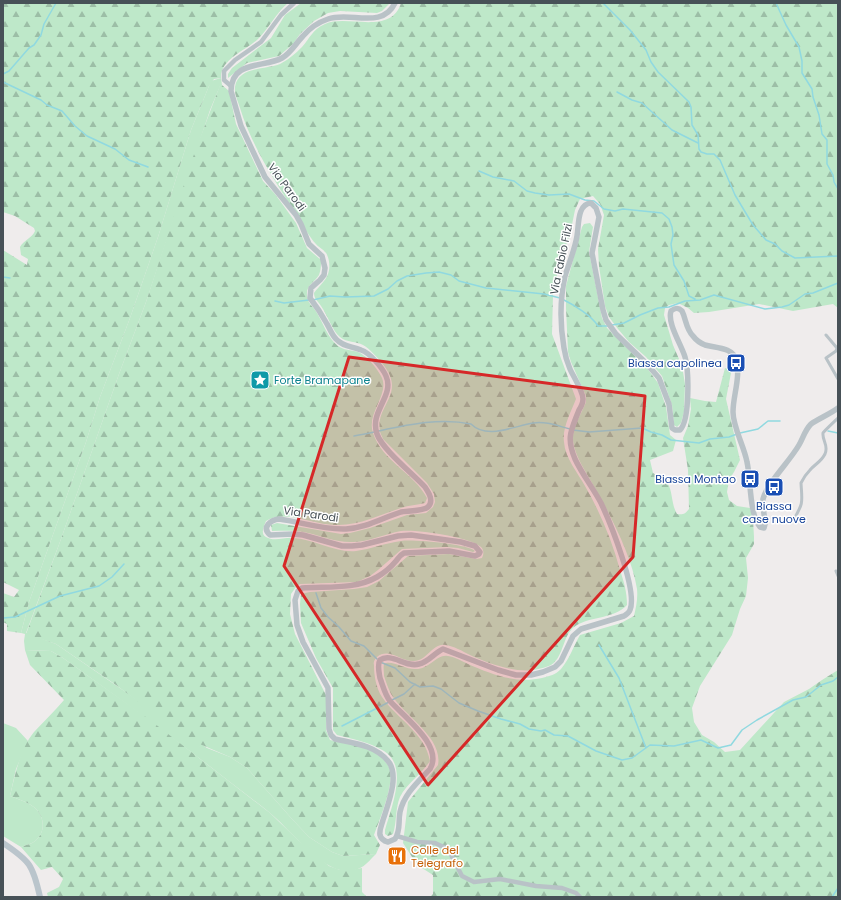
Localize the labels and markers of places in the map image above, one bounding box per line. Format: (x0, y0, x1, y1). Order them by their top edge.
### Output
bus stop icon: Biassa capolinea (725, 352, 747, 374)
place label: Biassa capolinea (628, 355, 722, 371)
place icon: Forte Bramapane (249, 369, 271, 391)
place label: Forte Bramapane (274, 372, 370, 388)
bus stop icon: Biassa Montao (739, 468, 761, 490)
place label: Biassa Montao (655, 471, 736, 487)
bus stop icon: Biassa case nuove (763, 476, 785, 498)
place label: Biassa case nuove (742, 498, 806, 527)
place label: Colle del Telegrafo (411, 842, 463, 871)
restaurant icon: Colle del Telegrafo (386, 845, 408, 867)

